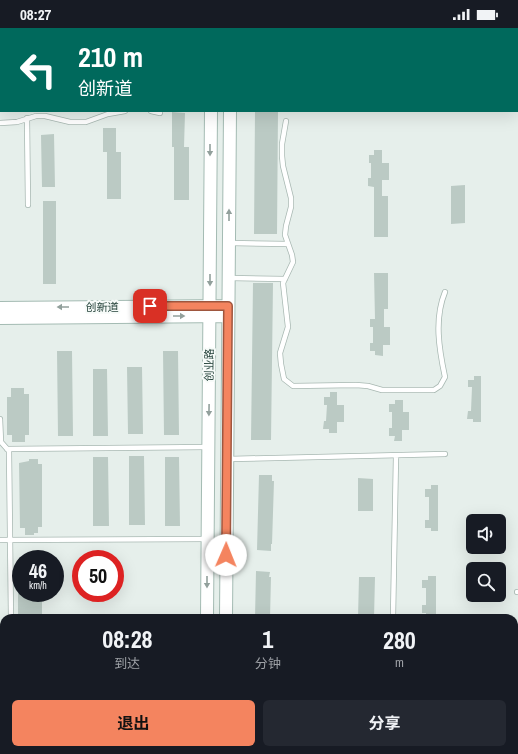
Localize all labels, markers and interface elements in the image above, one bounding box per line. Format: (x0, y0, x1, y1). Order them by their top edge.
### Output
text: 08:27 (20, 4, 51, 25)
text: 210 m (78, 38, 143, 76)
icon: left (12, 44, 64, 96)
text: 创新道 (78, 76, 132, 101)
one-way arrow (207, 144, 214, 156)
one-way arrow (226, 208, 232, 221)
one-way arrow (206, 274, 213, 286)
pin (133, 289, 167, 323)
icon: arrive (139, 295, 161, 317)
street label: 创新道 (86, 300, 119, 314)
one-way arrow (56, 304, 69, 310)
one-way arrow (173, 313, 186, 319)
street label: 创业路 (202, 348, 216, 382)
one-way arrow (205, 404, 212, 416)
map controls (466, 514, 506, 602)
button: sound (466, 514, 506, 554)
position arrow (205, 534, 247, 576)
speed limit sign: 50 (72, 550, 124, 602)
text: 46 (29, 557, 47, 584)
button: search (466, 562, 506, 602)
one-way arrow (204, 576, 210, 589)
text: km/h (29, 579, 47, 592)
text: 08:28 (102, 623, 153, 655)
text: 1 (262, 623, 273, 655)
text: 280 (383, 624, 416, 656)
text: m (395, 654, 404, 671)
text: 到达 (114, 655, 140, 672)
text: 分钟 (255, 655, 281, 672)
button: 退出 (12, 700, 255, 746)
button: 分享 (263, 700, 506, 746)

